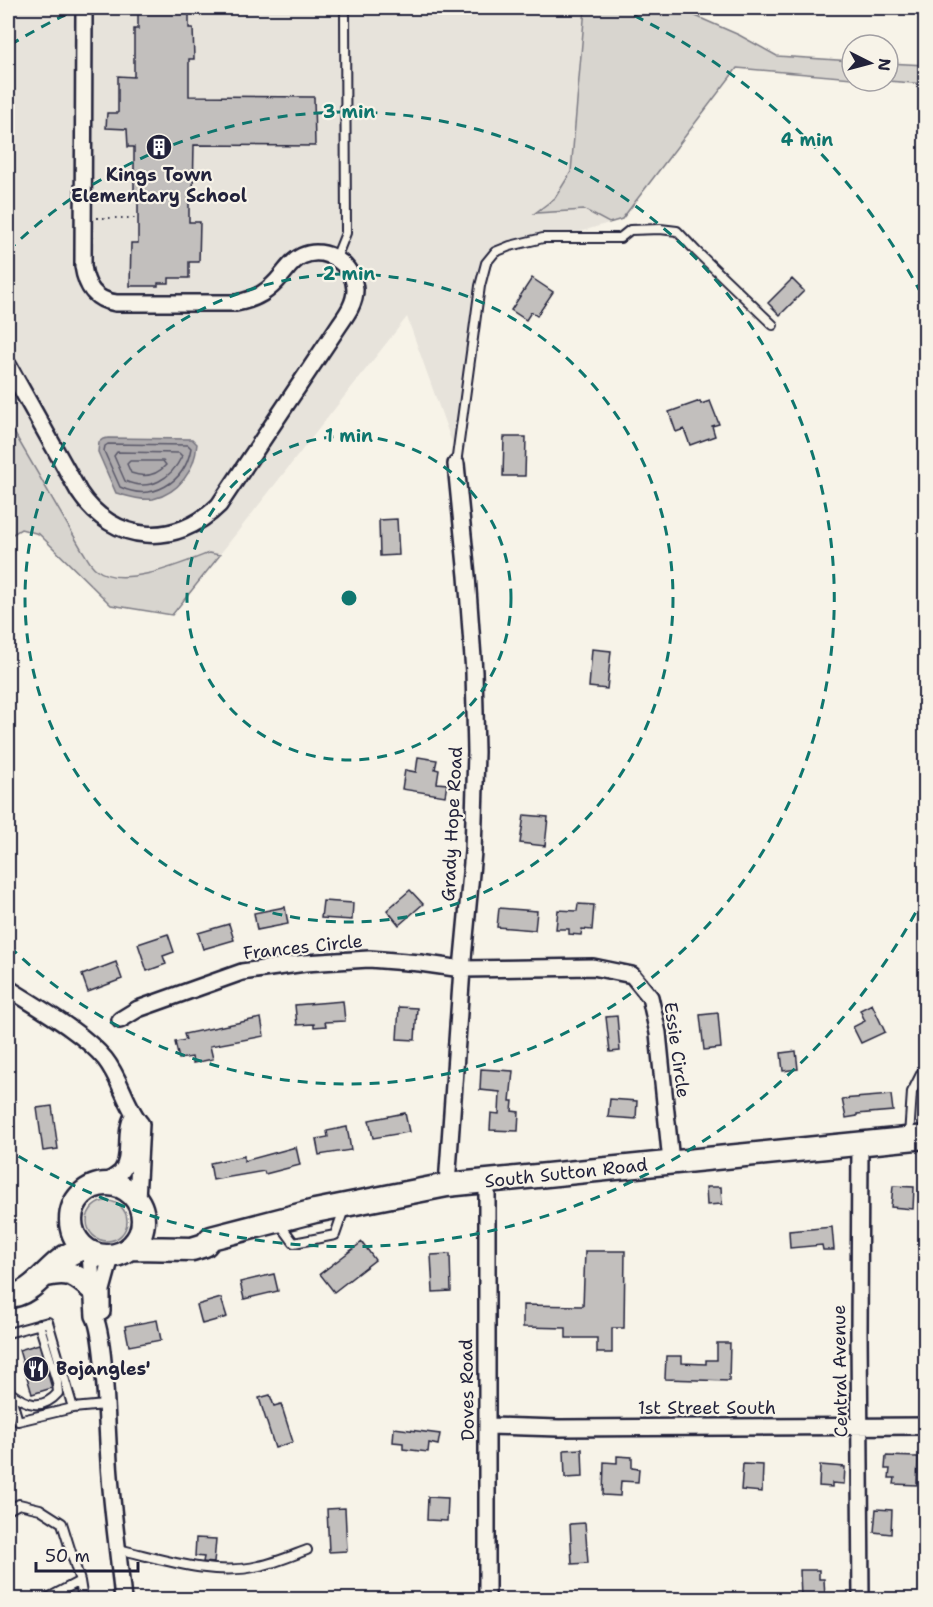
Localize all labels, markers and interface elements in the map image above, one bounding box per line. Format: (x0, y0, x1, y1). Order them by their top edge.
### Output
north arrow (840, 33, 900, 93)
text: N (873, 57, 896, 72)
text: 3 min (323, 100, 375, 124)
text: 4 min (781, 128, 833, 152)
building icon: Kings Town Elementary School (144, 132, 174, 162)
place label: Kings Town Elementary School (71, 163, 247, 208)
text: 2 min (323, 262, 375, 286)
text: 1 min (325, 424, 373, 448)
centre of rings (339, 588, 359, 608)
street label: Grady Hope Road (436, 746, 468, 902)
street label: Frances Circle (242, 929, 364, 965)
street label: Essie Circle (658, 1001, 696, 1099)
street label: South Sutton Road (483, 1153, 649, 1193)
street label: Central Avenue (827, 1304, 853, 1438)
street label: Doves Road (454, 1339, 480, 1441)
restaurant icon: Bojangles' (21, 1354, 51, 1384)
place label: Bojangles' (56, 1357, 150, 1381)
street label: 1st Street South (638, 1396, 776, 1420)
scale bar (36, 1535, 138, 1573)
text: 50 m (45, 1544, 90, 1568)

